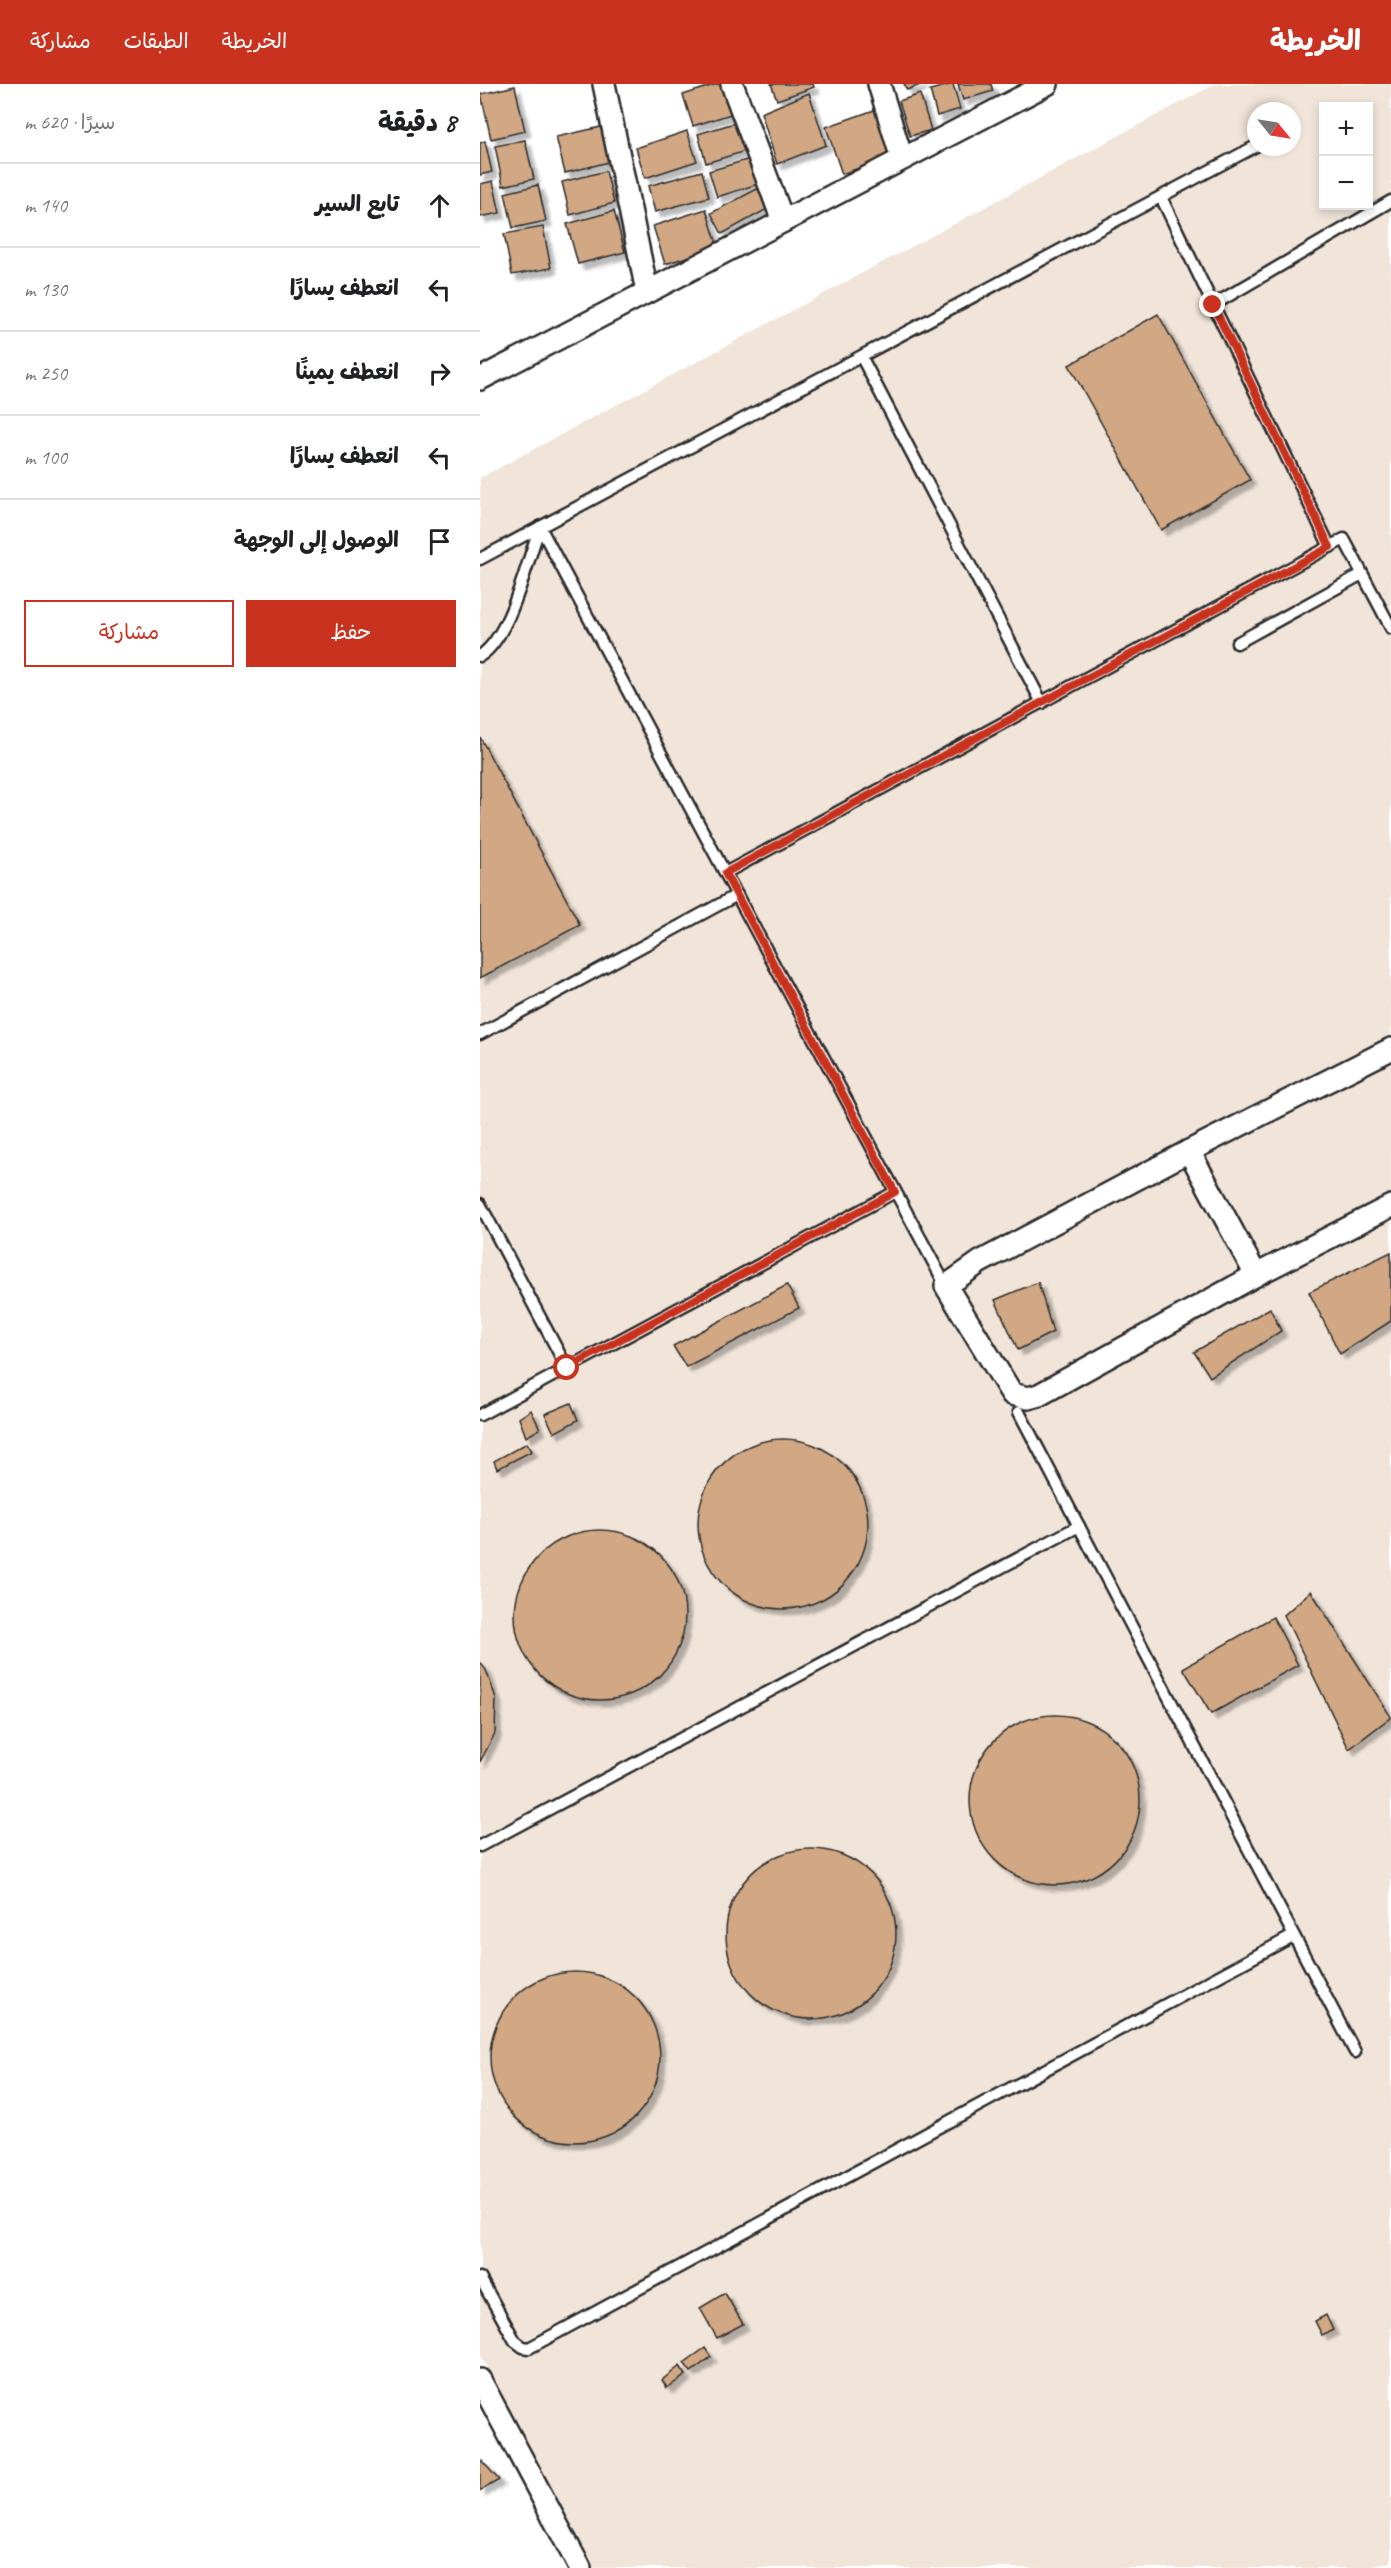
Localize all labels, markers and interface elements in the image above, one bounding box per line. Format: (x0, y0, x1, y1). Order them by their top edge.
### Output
text: الخريطة (1270, 23, 1361, 58)
text: مشاركة (30, 28, 91, 54)
text: الطبقات (124, 28, 189, 54)
text: الخريطة (222, 28, 287, 54)
north arrow (1247, 102, 1301, 156)
map controls (1319, 102, 1373, 210)
button: + (1319, 102, 1373, 156)
text: 8 دقيقة (378, 106, 456, 139)
text: سيرًا · 620 m (24, 110, 115, 135)
button: − (1319, 156, 1373, 210)
icon: ahead (423, 189, 456, 222)
text: تابع السير (315, 190, 399, 218)
text: 140 m (24, 193, 67, 218)
icon: left (423, 273, 456, 306)
text: انعطف يسارًا (290, 274, 399, 302)
text: 130 m (24, 277, 67, 302)
route end (1199, 291, 1225, 317)
icon: right (423, 357, 456, 390)
text: انعطف يمينًا (295, 358, 399, 386)
text: 250 m (24, 361, 67, 386)
icon: left (423, 441, 456, 474)
text: انعطف يسارًا (290, 442, 399, 470)
text: 100 m (24, 445, 67, 470)
icon: arrive (423, 525, 456, 558)
text: الوصول إلى الوجهة (234, 526, 399, 554)
button: مشاركة (24, 600, 234, 667)
button: حفظ (246, 600, 456, 667)
route start (553, 1354, 579, 1380)

